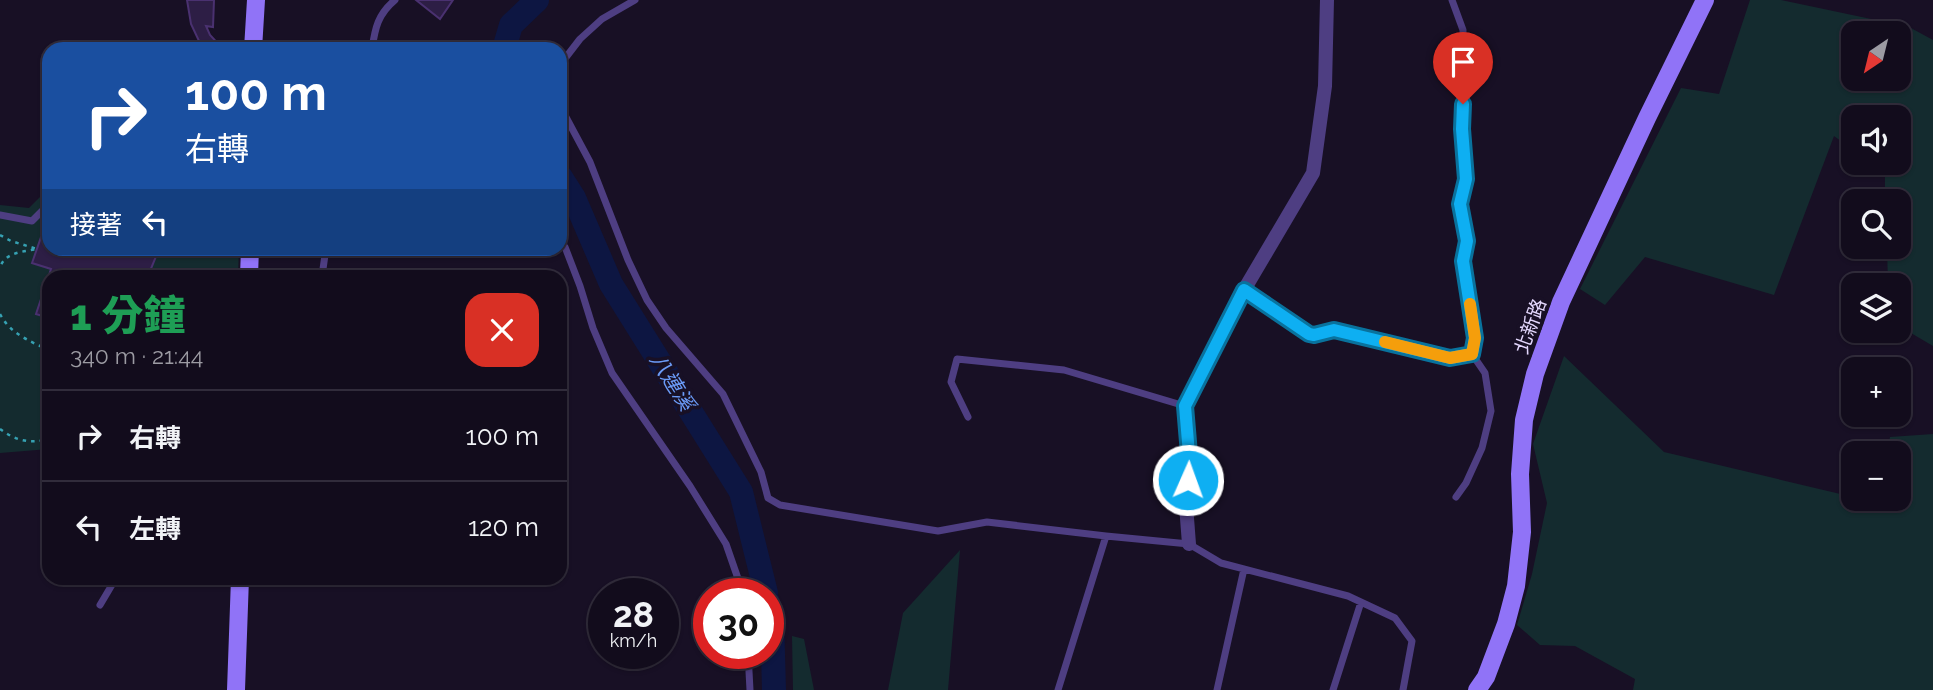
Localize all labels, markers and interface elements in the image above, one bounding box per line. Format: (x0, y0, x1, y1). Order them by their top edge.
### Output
north arrow (1841, 21, 1911, 91)
map controls (1841, 21, 1911, 511)
pin (1433, 32, 1493, 104)
icon: arrive (1444, 43, 1482, 81)
text: 100 m (185, 64, 327, 121)
icon: right (70, 70, 161, 161)
button: sound (1841, 105, 1911, 175)
text: 右轉 (185, 130, 249, 167)
button: search (1841, 189, 1911, 259)
icon: left (136, 203, 174, 241)
text: 接著 (70, 210, 122, 240)
button: layers (1841, 273, 1911, 343)
text: 1 分鐘 (70, 291, 186, 340)
button: close (465, 293, 539, 367)
street label: 北新路 (1510, 295, 1550, 357)
text: 340 m · 21:44 (70, 342, 203, 369)
water label: 八連溪 (645, 348, 701, 418)
button: + (1841, 357, 1911, 427)
icon: right (70, 417, 108, 455)
text: 100 m (466, 421, 539, 451)
text: 右轉 (129, 423, 181, 453)
button: − (1841, 441, 1911, 511)
position arrow (1151, 443, 1225, 517)
icon: left (70, 508, 108, 546)
text: 120 m (468, 512, 539, 542)
text: 左轉 (129, 514, 181, 544)
speed limit sign: 30 (693, 578, 784, 669)
text: 28 (613, 594, 654, 635)
text: km/h (610, 630, 657, 651)

